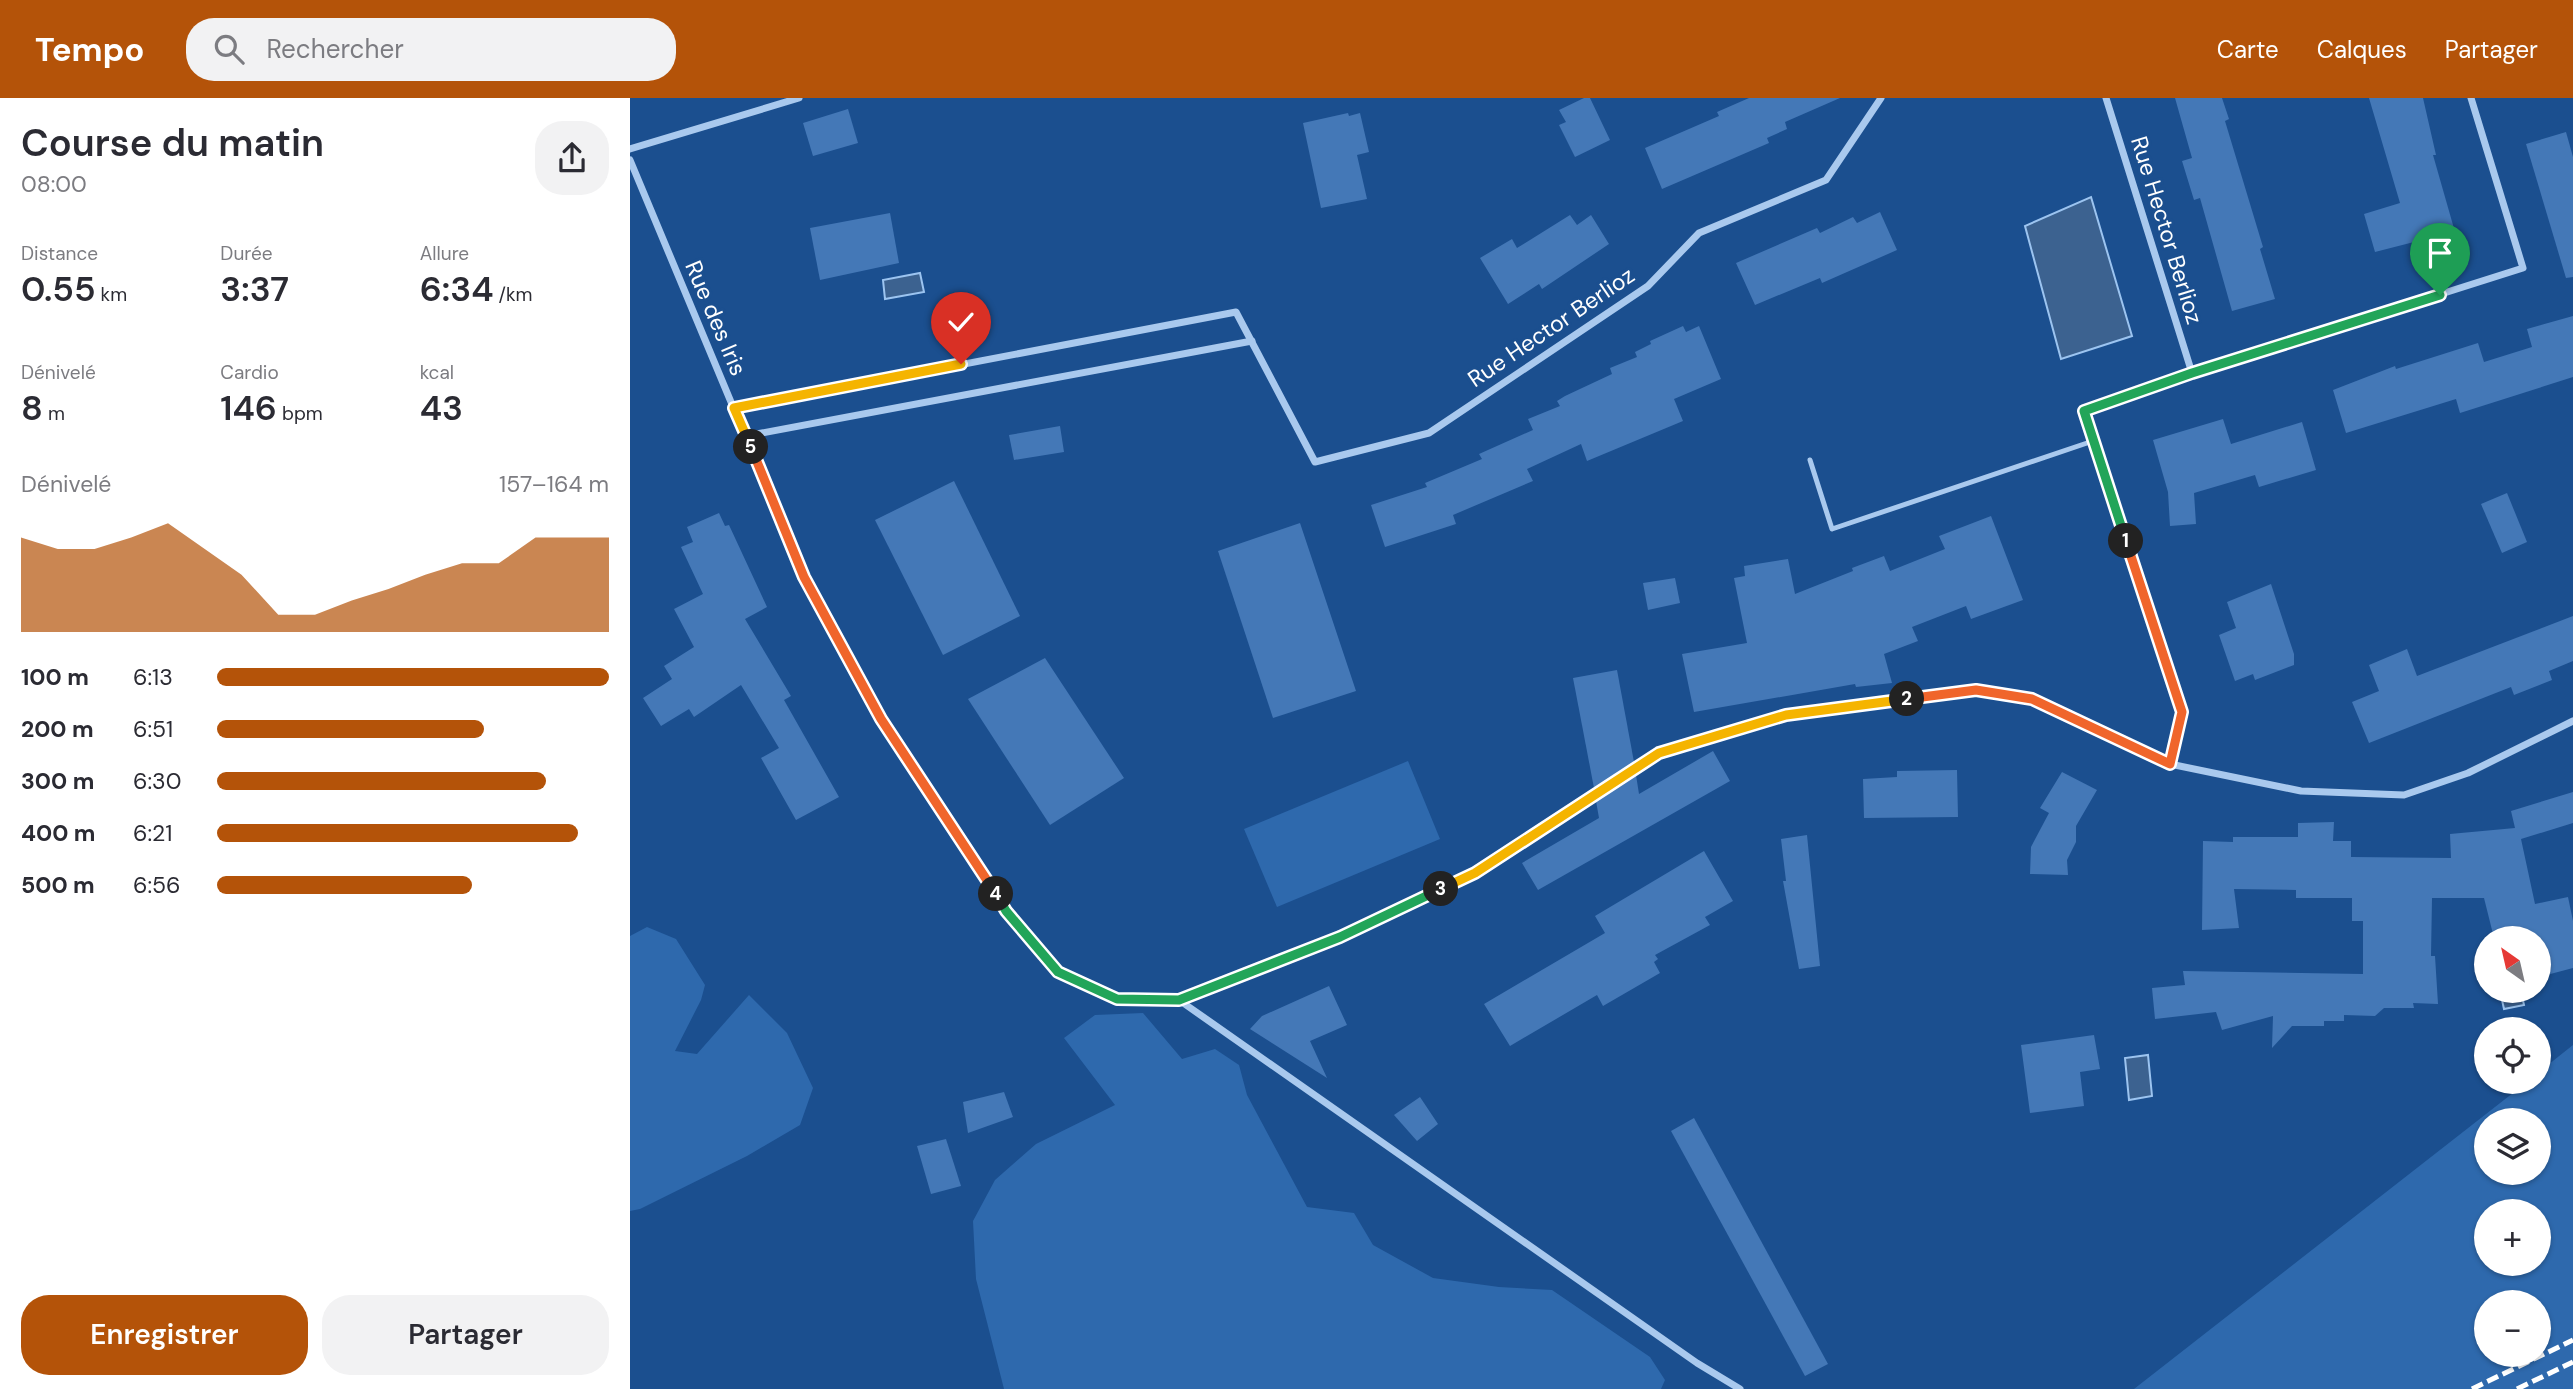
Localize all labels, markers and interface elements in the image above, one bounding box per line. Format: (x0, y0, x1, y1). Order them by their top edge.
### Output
search box (186, 18, 676, 81)
text: Tempo (35, 28, 144, 71)
icon: search (210, 30, 248, 68)
text: Rechercher (266, 32, 404, 66)
text: Carte (2217, 34, 2279, 65)
text: Calques (2317, 34, 2407, 65)
text: Partager (2445, 34, 2538, 65)
text: Course du matin (21, 118, 324, 168)
button: share (535, 121, 609, 195)
street label: Rue Hector Berlioz (2124, 132, 2210, 328)
text: 08:00 (21, 169, 87, 199)
pin (2410, 223, 2470, 295)
icon: arrive (2421, 234, 2459, 272)
text: Distance (21, 241, 98, 266)
text: Durée (220, 241, 273, 266)
text: Allure (420, 241, 469, 266)
street label: Rue des Iris (678, 256, 754, 380)
street label: Rue Hector Berlioz (1462, 260, 1640, 394)
text: 0.55 (21, 266, 96, 312)
text: 3:37 (220, 266, 289, 312)
text: 6:34 (420, 266, 493, 312)
text: km (96, 282, 127, 307)
text: /km (493, 282, 533, 307)
pin (931, 292, 991, 364)
icon: check (942, 303, 980, 341)
text: Dénivelé (21, 360, 96, 385)
text: Cardio (220, 360, 279, 385)
text: kcal (420, 360, 454, 385)
text: 8 (21, 385, 43, 431)
text: 146 (220, 385, 277, 431)
text: 43 (420, 385, 463, 431)
text: m (43, 401, 65, 426)
text: bpm (277, 401, 323, 426)
pin: 5 (734, 430, 768, 464)
text: 5 (745, 434, 756, 459)
text: Dénivelé (21, 469, 111, 499)
text: 157–164 m (499, 469, 609, 499)
pin: 1 (2108, 524, 2144, 558)
text: 1 (2122, 528, 2129, 553)
text: 100 m (21, 662, 89, 692)
text: 6:13 (133, 662, 173, 692)
pin: 2 (1890, 682, 1924, 716)
text: 2 (1901, 686, 1912, 711)
text: 200 m (21, 714, 94, 744)
text: 6:51 (133, 714, 173, 744)
text: 300 m (21, 766, 94, 796)
text: 6:30 (133, 766, 181, 796)
text: 400 m (21, 818, 95, 848)
text: 6:21 (133, 818, 173, 848)
text: 500 m (21, 870, 95, 900)
text: 6:56 (133, 870, 181, 900)
pin: 3 (1424, 872, 1458, 906)
pin: 4 (978, 876, 1014, 912)
text: 3 (1435, 876, 1446, 901)
text: 4 (989, 881, 1002, 906)
north arrow (2474, 926, 2552, 1003)
map controls (2474, 926, 2551, 1367)
button: locate (2474, 1017, 2551, 1094)
button: layers (2474, 1108, 2551, 1185)
button: + (2474, 1199, 2551, 1276)
button: − (2474, 1290, 2551, 1367)
button: Enregistrer (21, 1295, 308, 1375)
button: Partager (322, 1295, 609, 1375)

